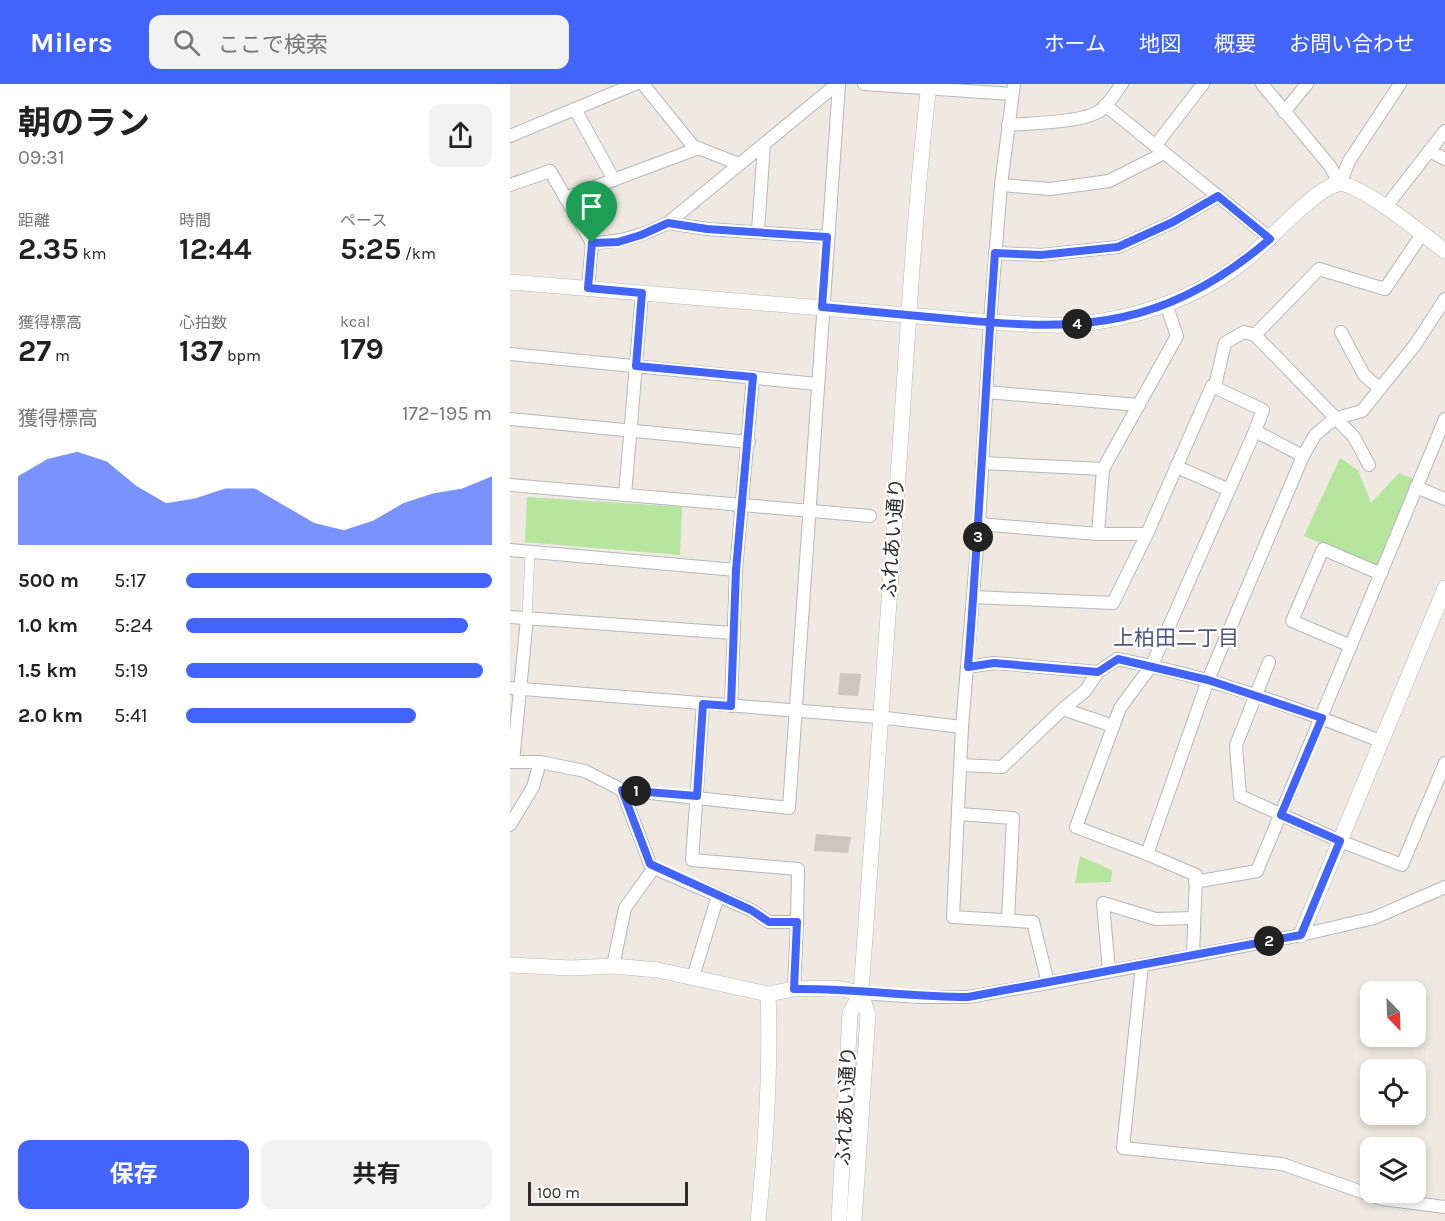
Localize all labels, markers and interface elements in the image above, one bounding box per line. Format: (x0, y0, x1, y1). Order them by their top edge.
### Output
search box (149, 15, 569, 69)
text: Milers (30, 26, 113, 59)
icon: search (170, 26, 203, 59)
text: ここで検索 (218, 32, 328, 58)
text: ホーム (1044, 32, 1106, 56)
text: 地図 (1139, 32, 1181, 56)
text: 概要 (1214, 32, 1256, 56)
text: お問い合わせ (1289, 32, 1415, 56)
text: 朝のラン (18, 104, 150, 142)
button: share (429, 104, 492, 167)
text: 09:31 (18, 146, 65, 169)
pin (566, 181, 617, 243)
icon: arrive (575, 190, 608, 223)
text: 距離 (18, 211, 50, 230)
text: 時間 (179, 211, 211, 230)
text: ペース (340, 211, 387, 230)
text: 2.35 (18, 231, 79, 267)
text: 12:44 (179, 231, 252, 267)
text: 5:25 (340, 231, 401, 267)
text: km (79, 244, 107, 263)
text: /km (401, 244, 436, 263)
pin: 4 (1062, 309, 1092, 339)
text: kcal (340, 312, 371, 331)
text: 獲得標高 (18, 313, 82, 332)
text: 心拍数 (179, 313, 227, 332)
text: 4 (1072, 314, 1082, 333)
text: 179 (340, 331, 384, 367)
text: 27 (18, 333, 51, 369)
text: 137 (179, 333, 223, 369)
text: m (51, 346, 70, 365)
text: bpm (223, 346, 261, 365)
text: 172–195 m (402, 402, 492, 425)
text: 獲得標高 (18, 407, 98, 430)
street label: ふれあい通り (877, 477, 909, 599)
pin: 3 (963, 522, 993, 552)
text: 3 (973, 527, 983, 546)
text: 500 m (18, 569, 79, 592)
text: 5:17 (114, 569, 146, 592)
text: 1.0 km (18, 614, 78, 637)
text: 5:24 (114, 614, 153, 637)
district label: 上柏田二丁目 (1113, 626, 1239, 650)
text: 1.5 km (18, 659, 77, 682)
text: 5:19 (114, 659, 148, 682)
text: 2.0 km (18, 704, 83, 727)
text: 5:41 (114, 704, 148, 727)
pin: 1 (621, 776, 651, 806)
text: 1 (633, 781, 639, 800)
pin: 2 (1254, 926, 1284, 956)
text: 2 (1264, 931, 1274, 950)
north arrow (1360, 981, 1426, 1047)
map controls (1360, 981, 1426, 1203)
street label: ふれあい通り (831, 1045, 861, 1167)
button: locate (1360, 1059, 1426, 1125)
button: layers (1360, 1137, 1426, 1203)
button: 保存 (18, 1140, 249, 1209)
button: 共有 (261, 1140, 492, 1209)
scale bar (528, 1179, 688, 1206)
text: 100 m (537, 1183, 580, 1202)

